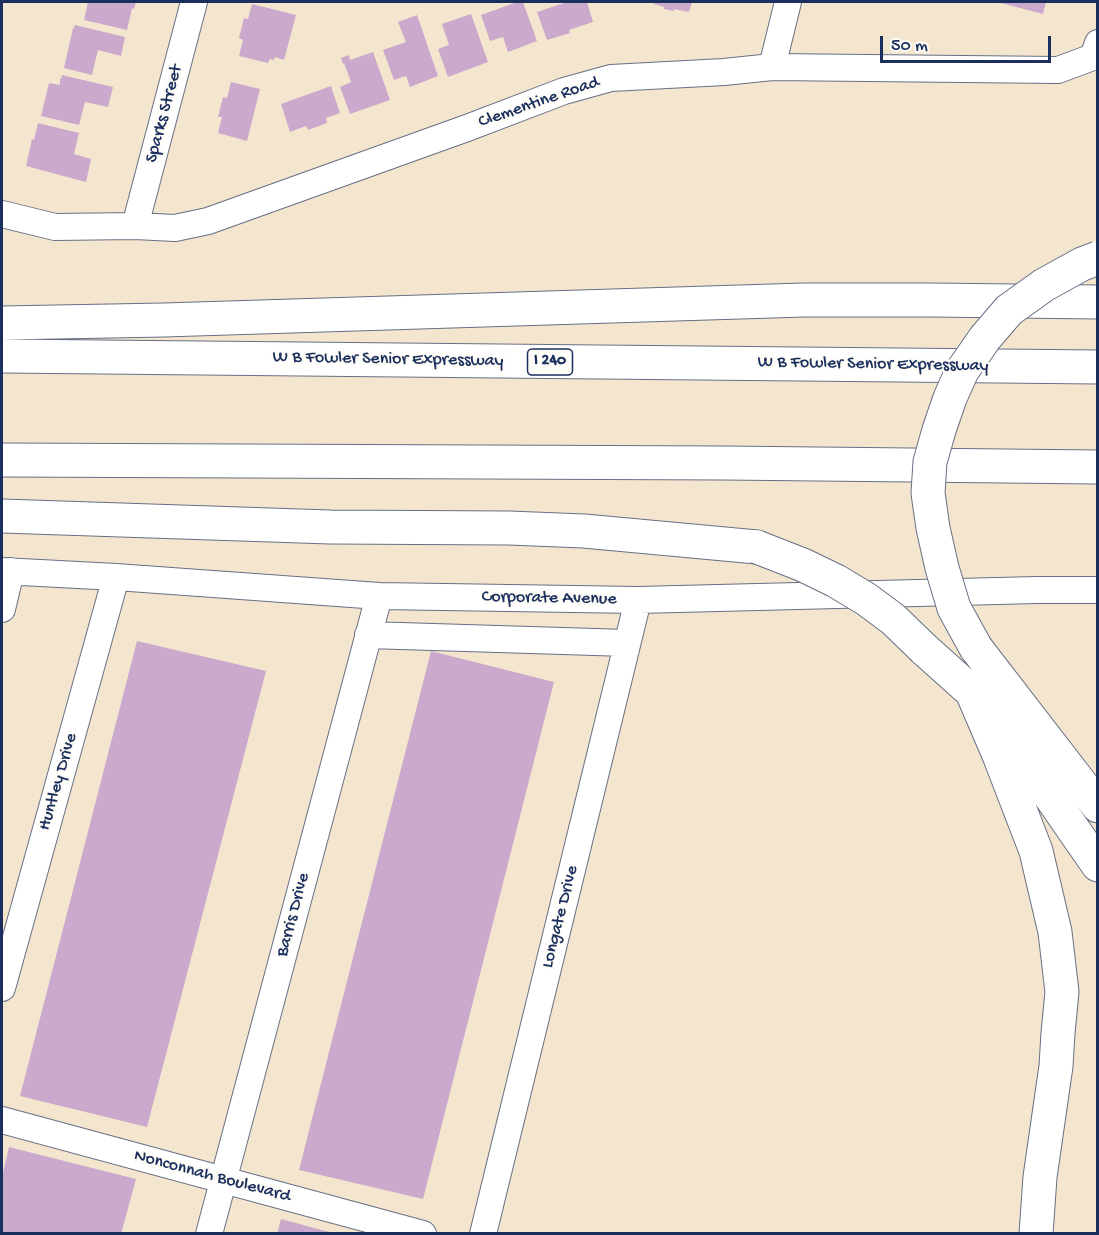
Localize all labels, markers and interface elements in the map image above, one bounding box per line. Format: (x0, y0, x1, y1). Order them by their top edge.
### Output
scale bar (883, 24, 1054, 62)
text: 50 m (891, 36, 928, 57)
street label: Sparks Street (142, 63, 188, 165)
street label: Clementine Road (476, 72, 602, 134)
street label: W B Fowler Senior Expressway (272, 347, 504, 373)
road number: I 240 (528, 349, 572, 375)
street label: W B Fowler Senior Expressway (757, 352, 989, 378)
street label: Corporate Avenue (481, 587, 617, 611)
street label: Huntley Drive (35, 731, 83, 833)
street label: Longate Drive (538, 864, 584, 970)
street label: Barris Drive (272, 871, 316, 959)
street label: Nonconnah Boulevard (131, 1146, 293, 1208)

